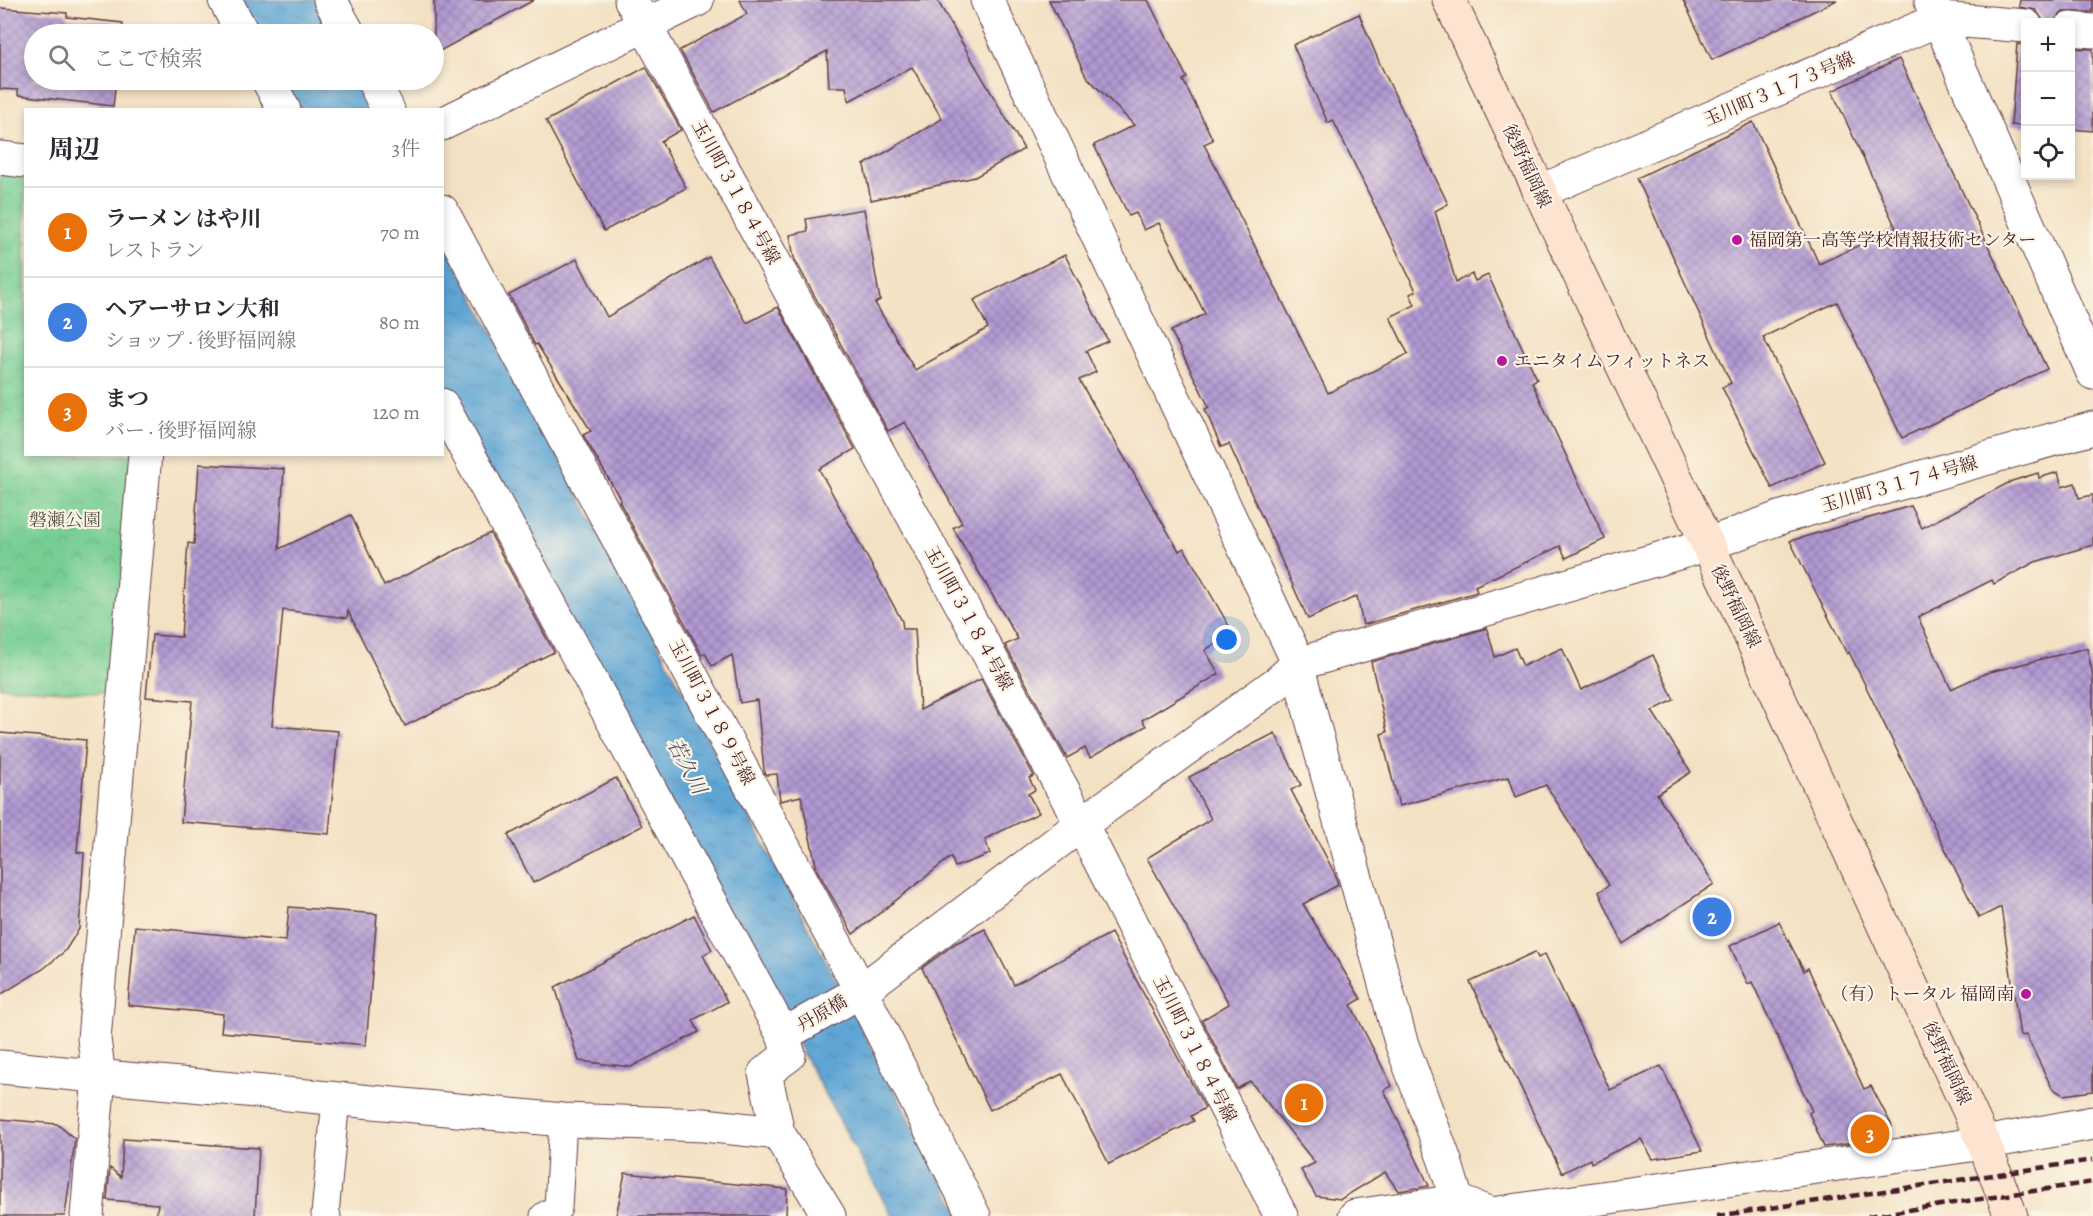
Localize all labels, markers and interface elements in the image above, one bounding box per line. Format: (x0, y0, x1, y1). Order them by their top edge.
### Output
map controls (2021, 18, 2075, 180)
button: + (2021, 18, 2075, 72)
search box (24, 24, 444, 90)
icon: search (45, 41, 78, 74)
text: ここで検索 (93, 44, 203, 74)
street label: 玉川町３１７３号線 (1700, 46, 1858, 132)
button: − (2021, 72, 2075, 126)
street label: 玉川町３１８４号線 (686, 115, 786, 269)
street label: 後野福岡線 (1497, 120, 1557, 212)
button: locate (2021, 126, 2075, 180)
text: 周辺 (48, 132, 100, 167)
text: 3件 (392, 135, 420, 162)
text: ラーメン はや川 (105, 204, 262, 234)
text: 1 (64, 219, 71, 246)
text: 70 m (380, 219, 420, 246)
place label: 福岡第一高等学校情報技術センター (1749, 228, 2036, 252)
marker: 福岡第一高等学校情報技術センター (1730, 233, 1744, 247)
text: レストラン (105, 237, 204, 264)
text: ヘアーサロン大和 (105, 294, 280, 324)
text: 2 (63, 309, 72, 336)
text: 80 m (379, 309, 420, 336)
text: ショップ · 後野福岡線 (105, 327, 296, 354)
place label: エニタイムフィットネス (1514, 349, 1710, 373)
marker: エニタイムフィットネス (1495, 354, 1509, 368)
text: まつ (105, 384, 149, 414)
text: 3 (63, 399, 72, 426)
text: 120 m (372, 399, 420, 426)
text: バー · 後野福岡線 (105, 417, 257, 444)
street label: 玉川町３１７４号線 (1818, 450, 1980, 518)
park label: 磐瀬公園 (29, 508, 101, 532)
street label: 玉川町３１８４号線 (919, 541, 1019, 695)
street label: 後野福岡線 (1705, 560, 1767, 652)
your location (1212, 625, 1241, 654)
street label: 玉川町３１８９号線 (663, 635, 761, 789)
water label: 若久川 (661, 733, 714, 801)
pin: 2 (1692, 894, 1732, 940)
street label: 玉川町３１８４号線 (1148, 971, 1242, 1127)
place label: （有）トータル 福岡南 (1830, 982, 2014, 1006)
marker: （有）トータル 福岡南 (2019, 987, 2033, 1001)
street label: 丹原橋 (793, 989, 851, 1037)
street label: 後野福岡線 (1917, 1017, 1977, 1109)
pin: 1 (1284, 1080, 1324, 1126)
pin: 3 (1850, 1112, 1890, 1156)

